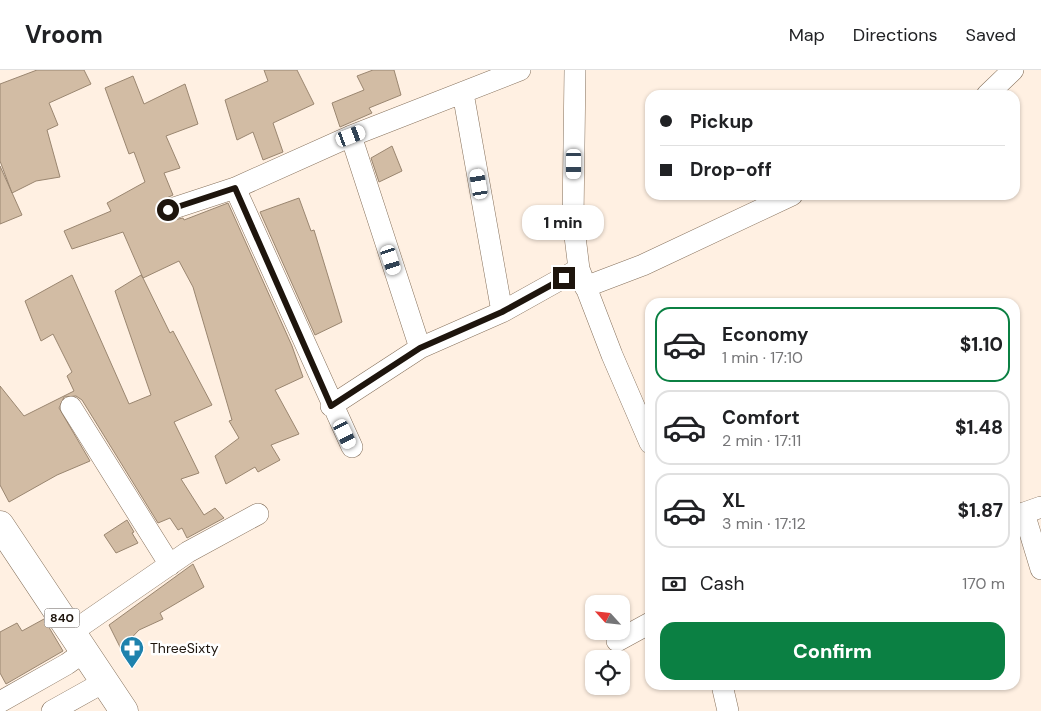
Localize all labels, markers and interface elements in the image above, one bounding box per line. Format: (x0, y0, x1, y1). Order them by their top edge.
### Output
text: Vroom (25, 19, 103, 50)
text: Map (789, 23, 825, 47)
text: Directions (853, 23, 938, 47)
text: Saved (966, 23, 1016, 47)
text: Pickup (690, 109, 754, 134)
car (334, 124, 367, 148)
car (566, 149, 581, 179)
text: Drop-off (690, 157, 772, 182)
car (469, 168, 488, 200)
route start (157, 199, 179, 221)
callout: 1 min (523, 206, 605, 240)
text: 1 min (543, 212, 583, 233)
car (379, 243, 402, 277)
route end (553, 267, 575, 289)
icon: car (662, 322, 707, 367)
text: Economy (722, 322, 809, 347)
text: $1.10 (960, 332, 1003, 357)
text: 1 min · 17:10 (722, 347, 803, 368)
icon: car (662, 405, 707, 450)
text: Comfort (722, 405, 800, 430)
text: $1.48 (955, 415, 1003, 440)
car (331, 417, 358, 451)
text: 2 min · 17:11 (722, 430, 801, 451)
icon: car (662, 488, 707, 533)
text: XL (722, 488, 745, 513)
text: $1.87 (957, 498, 1003, 523)
text: 3 min · 17:12 (722, 513, 806, 534)
icon: cash (660, 570, 688, 598)
text: Cash (700, 571, 744, 596)
text: 170 m (962, 573, 1005, 594)
north arrow (585, 595, 630, 640)
map controls (585, 595, 630, 695)
road number: 840 (44, 608, 80, 628)
button: Confirm (660, 622, 1005, 680)
pharmacy icon: ThreeSixty (119, 635, 145, 669)
place label: ThreeSixty (150, 639, 219, 657)
button: locate (585, 650, 630, 695)

